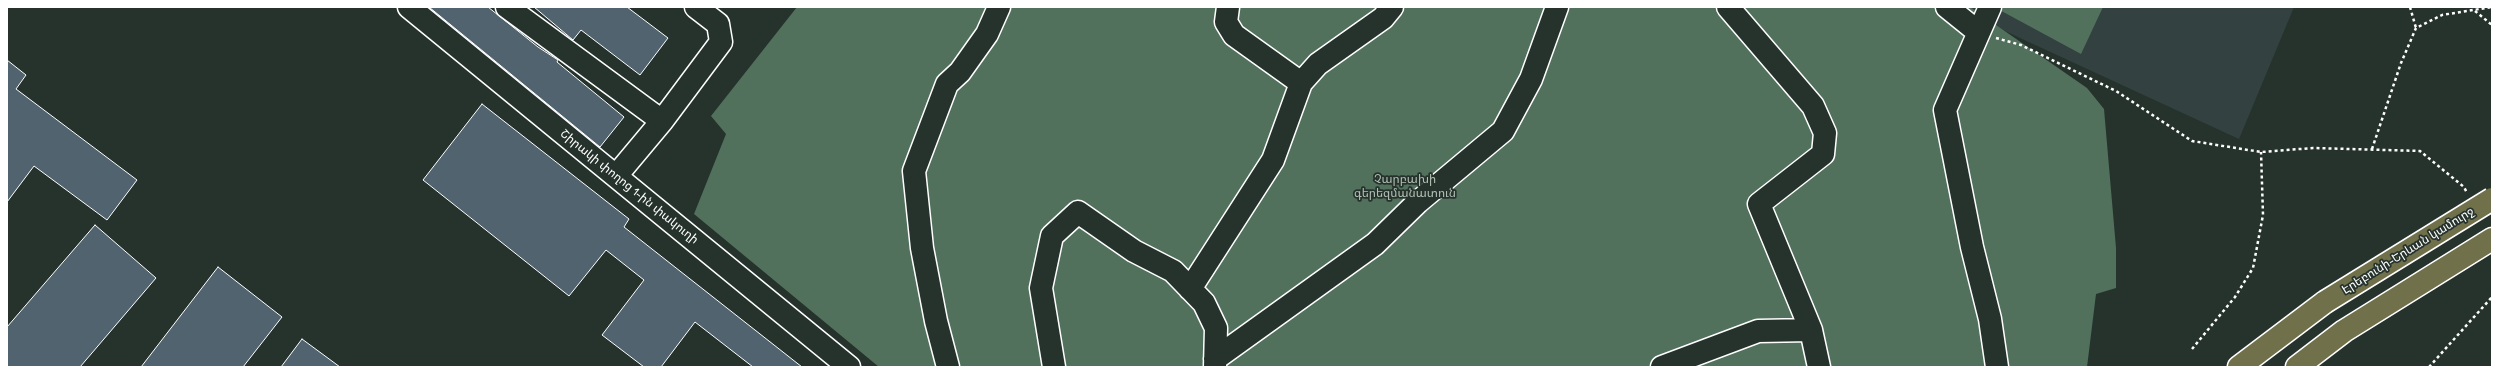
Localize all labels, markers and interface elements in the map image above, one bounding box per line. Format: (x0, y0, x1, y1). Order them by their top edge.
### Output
street label: Շիրակի փողոց 1-ին փակուղի (557, 127, 701, 247)
park label: Չարբախի գերեզմանատուն (1354, 173, 1456, 201)
street label: Էրեբունի-Երևան կամուրջ (2339, 204, 2477, 298)

